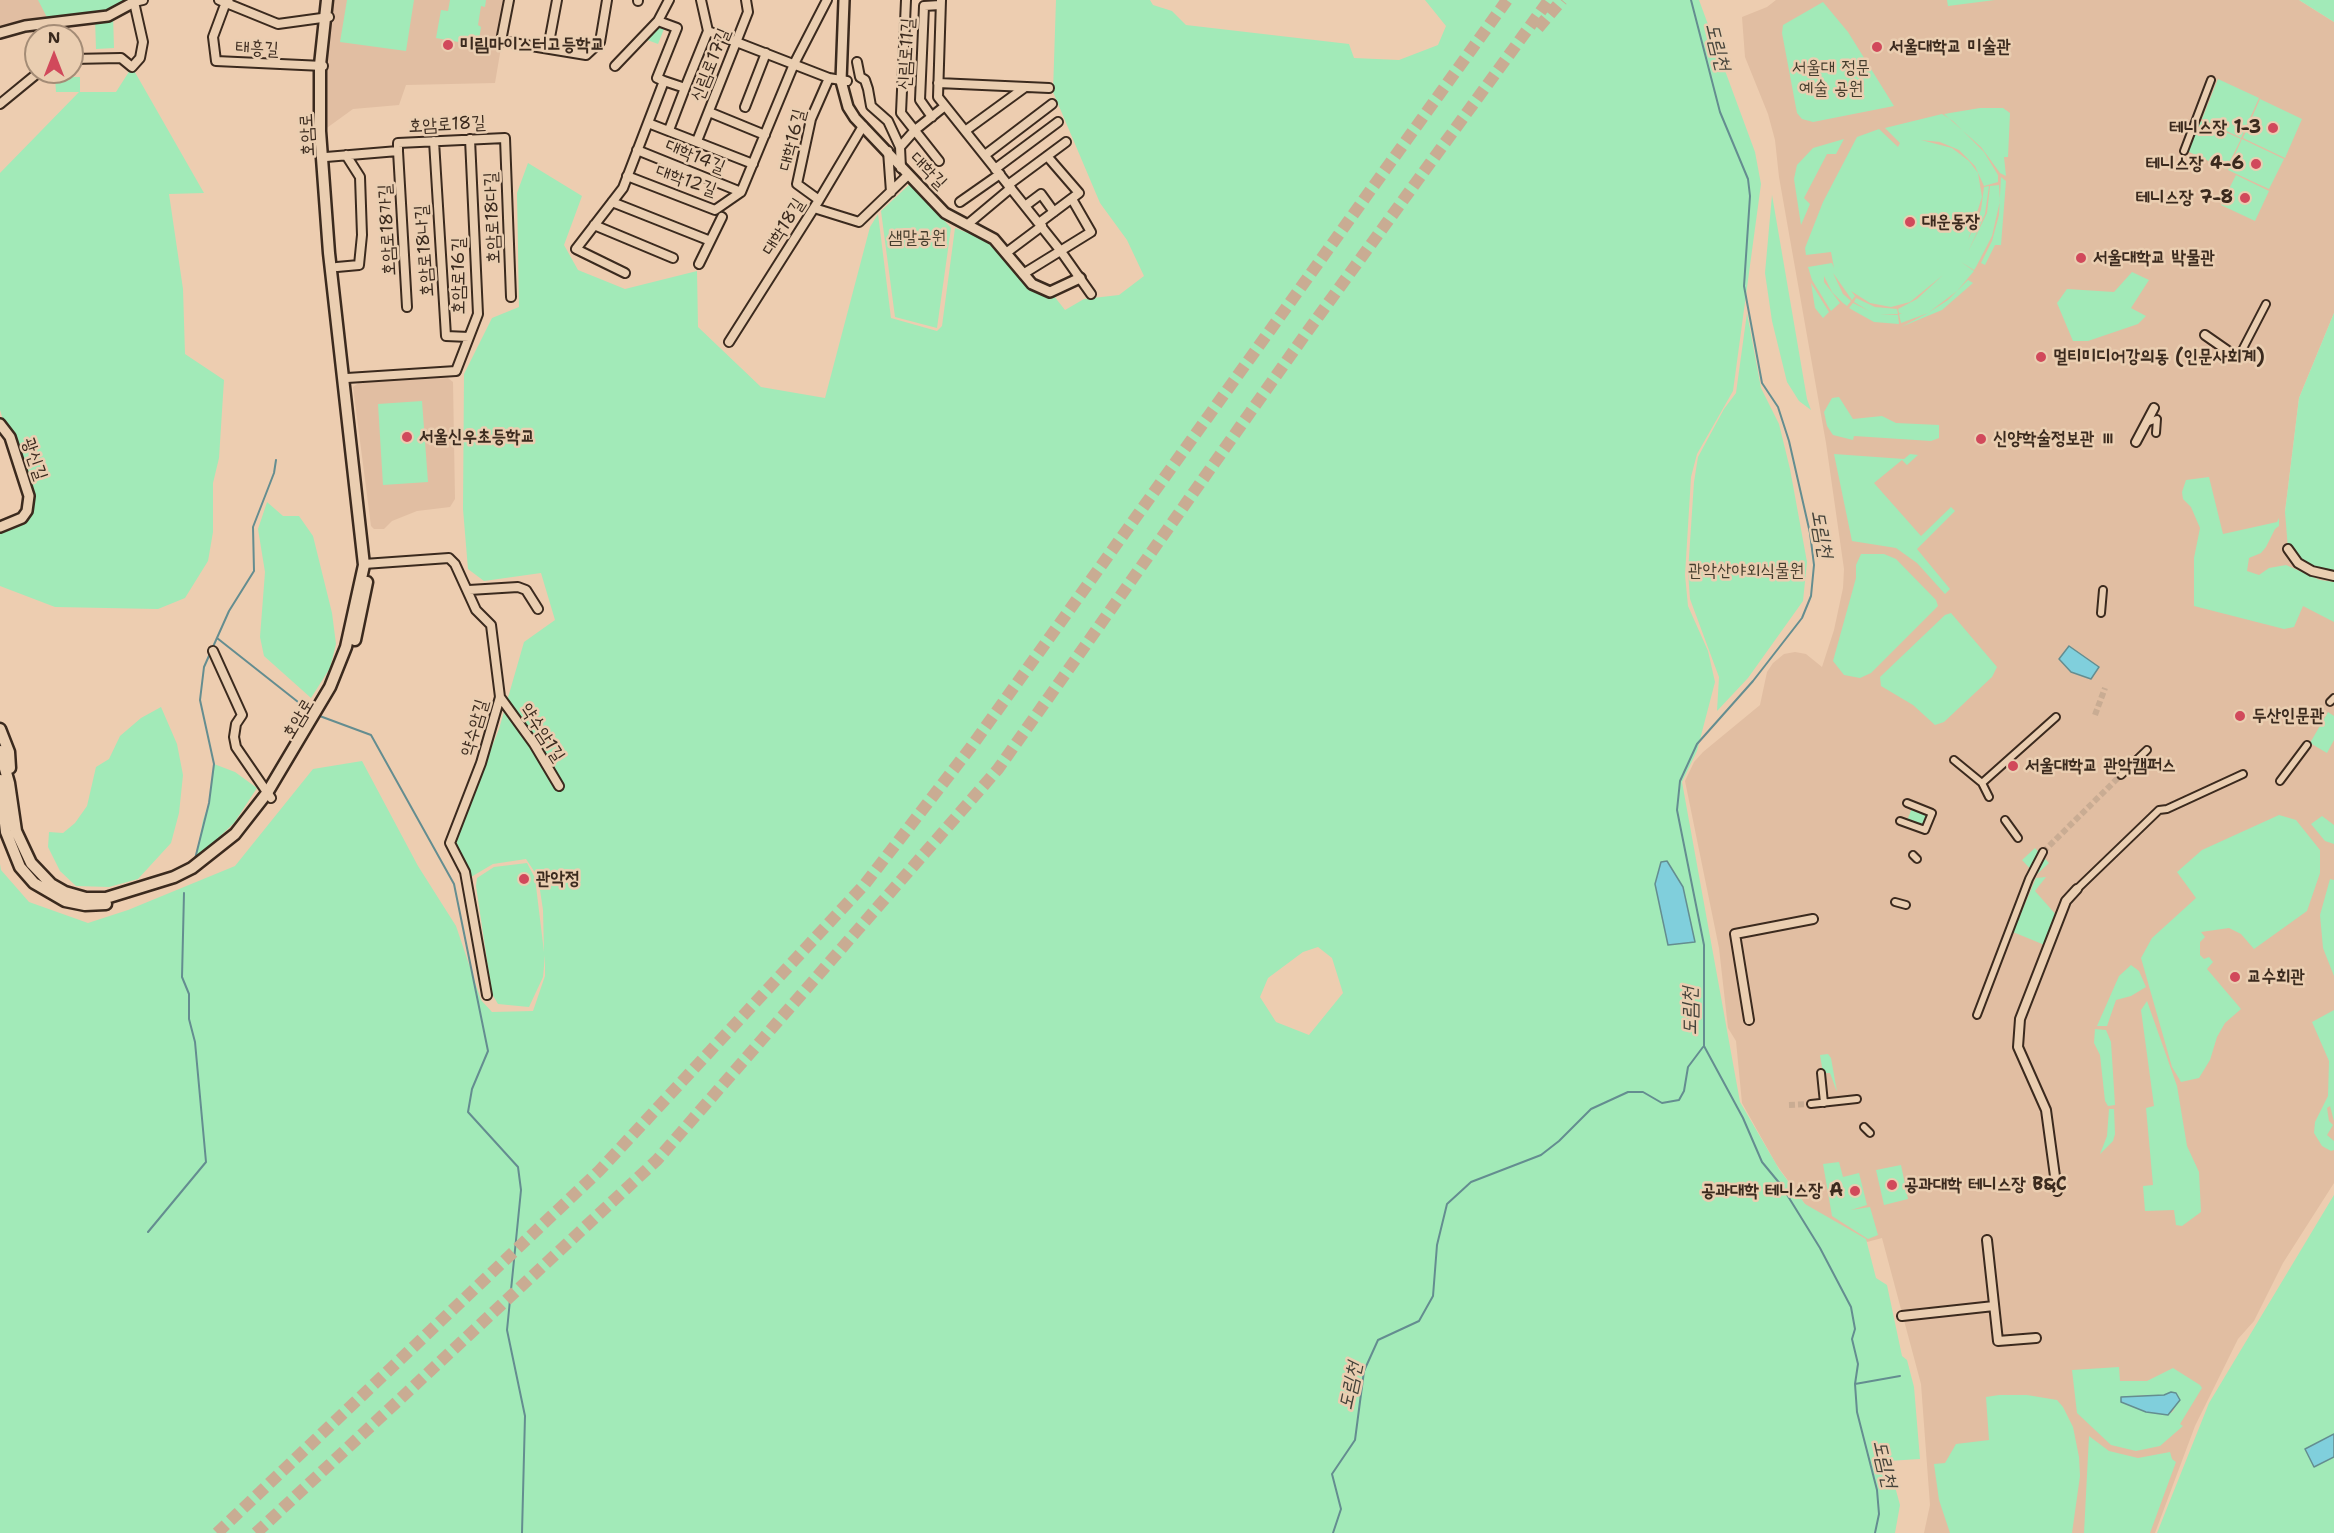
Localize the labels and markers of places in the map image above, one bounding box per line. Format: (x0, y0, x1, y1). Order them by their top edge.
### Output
place label: 미림마이스터고등학교 (460, 34, 605, 56)
place label: 서울대학교 미술관 (1889, 36, 2011, 58)
marker: 미림마이스터고등학교 (441, 38, 455, 52)
marker: 서울대학교 미술관 (1870, 40, 1884, 54)
place label: 테니스장 1-3 (2169, 117, 2261, 139)
marker: 테니스장 1-3 (2266, 121, 2280, 135)
place label: 테니스장 4-6 (2146, 153, 2244, 175)
marker: 테니스장 4-6 (2249, 157, 2263, 171)
place label: 테니스장 7-8 (2136, 187, 2233, 209)
marker: 테니스장 7-8 (2238, 191, 2252, 205)
place label: 대운동장 (1922, 211, 1980, 233)
marker: 대운동장 (1903, 215, 1917, 229)
place label: 서울대학교 박물관 (2093, 247, 2215, 269)
marker: 서울대학교 박물관 (2074, 251, 2088, 265)
place label: 멀티미디어강의동 (인문사회계) (2053, 346, 2265, 368)
marker: 멀티미디어강의동 (인문사회계) (2034, 350, 2048, 364)
place label: 서울신우초등학교 (419, 426, 535, 448)
place label: 신양학술정보관 Ⅲ (1993, 428, 2115, 450)
marker: 서울신우초등학교 (400, 430, 414, 444)
marker: 신양학술정보관 Ⅲ (1974, 432, 1988, 446)
place label: 두산인문관 (2252, 705, 2324, 727)
marker: 두산인문관 (2233, 709, 2247, 723)
place label: 서울대학교 관악캠퍼스 (2025, 755, 2176, 777)
marker: 서울대학교 관악캠퍼스 (2006, 759, 2020, 773)
place label: 관악정 (536, 868, 579, 890)
marker: 관악정 (517, 872, 531, 886)
place label: 교수회관 (2247, 966, 2305, 988)
marker: 교수회관 (2228, 970, 2242, 984)
place label: 공과대학 테니스장 B&C (1904, 1174, 2067, 1196)
marker: 공과대학 테니스장 B&C (1885, 1178, 1899, 1192)
place label: 공과대학 테니스장 A (1701, 1180, 1843, 1202)
marker: 공과대학 테니스장 A (1848, 1184, 1862, 1198)

